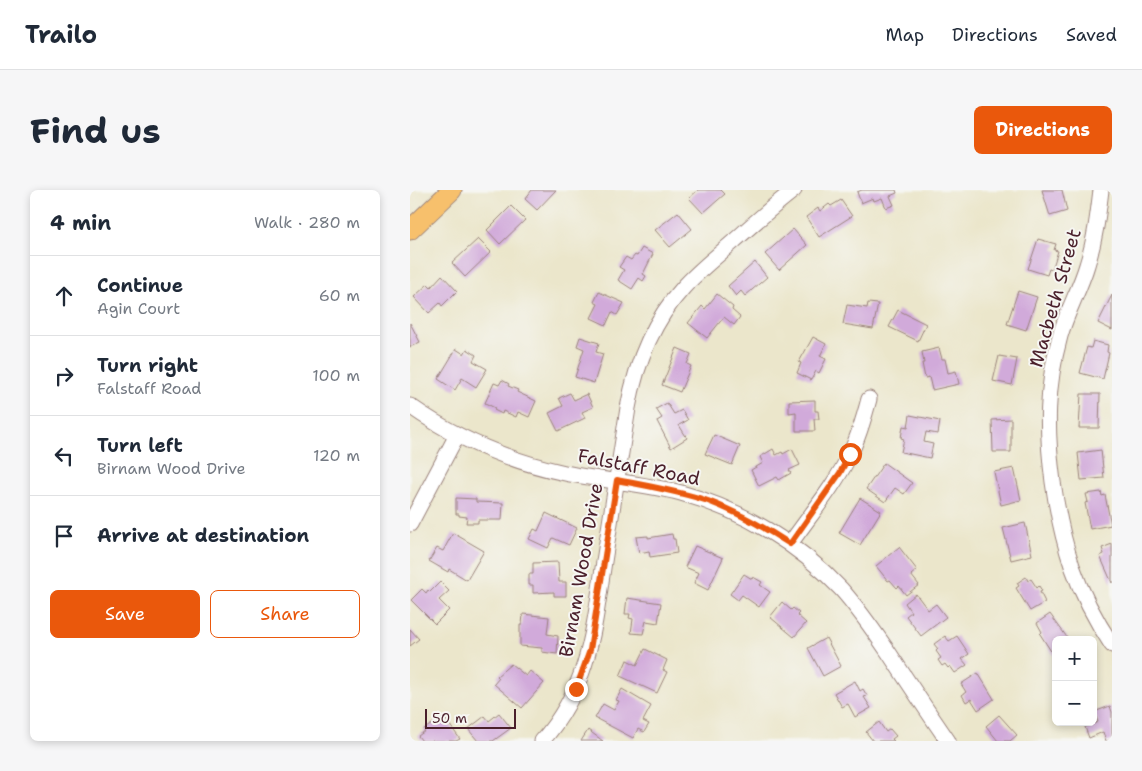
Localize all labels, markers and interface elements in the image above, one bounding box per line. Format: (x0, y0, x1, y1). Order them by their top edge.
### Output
text: Trailo (25, 19, 97, 51)
text: Map (886, 23, 924, 47)
text: Directions (952, 23, 1038, 47)
text: Saved (1066, 23, 1117, 47)
button: Directions (974, 106, 1112, 154)
text: Find us (30, 107, 161, 154)
text: 4 min (50, 209, 111, 237)
text: Walk · 280 m (254, 212, 360, 233)
street label: Macbeth Street (1023, 226, 1087, 370)
text: Continue (97, 273, 183, 298)
icon: ahead (50, 282, 78, 310)
text: 60 m (319, 285, 360, 306)
text: Agin Court (97, 298, 180, 319)
text: Turn right (97, 353, 198, 378)
icon: right (50, 362, 78, 390)
text: 100 m (312, 365, 360, 386)
text: Falstaff Road (97, 378, 201, 399)
text: Turn left (97, 433, 183, 458)
icon: left (50, 442, 78, 470)
street label: Falstaff Road (576, 443, 702, 491)
route start (839, 443, 862, 466)
text: 120 m (313, 445, 360, 466)
text: Birnam Wood Drive (97, 458, 246, 479)
street label: Birnam Wood Drive (553, 481, 609, 659)
icon: arrive (50, 522, 78, 550)
text: Arrive at destination (97, 523, 309, 548)
button: Save (50, 590, 200, 638)
button: Share (210, 590, 360, 638)
map controls (1052, 636, 1097, 726)
button: + (1052, 636, 1097, 681)
route end (565, 678, 588, 701)
button: − (1052, 681, 1097, 726)
scale bar (425, 706, 516, 729)
text: 50 m (432, 709, 467, 727)

